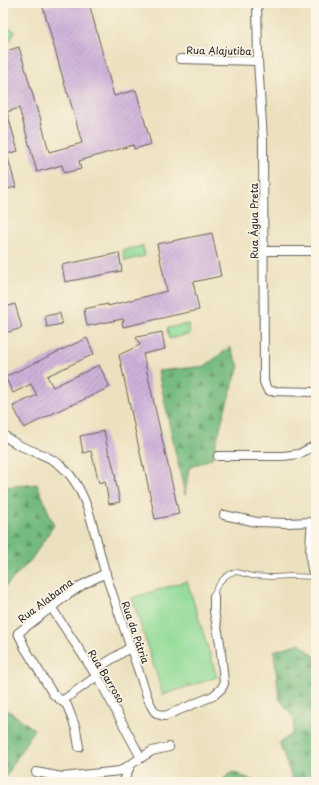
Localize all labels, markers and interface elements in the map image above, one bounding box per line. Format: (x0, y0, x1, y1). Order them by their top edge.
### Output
street label: Rua Alajutiba (186, 42, 253, 58)
street label: Rua Água Preta (246, 182, 261, 259)
street label: Rua Alabama (14, 574, 76, 626)
street label: Rua da Pátria (118, 599, 154, 665)
street label: Rua Barroso (85, 646, 129, 706)

